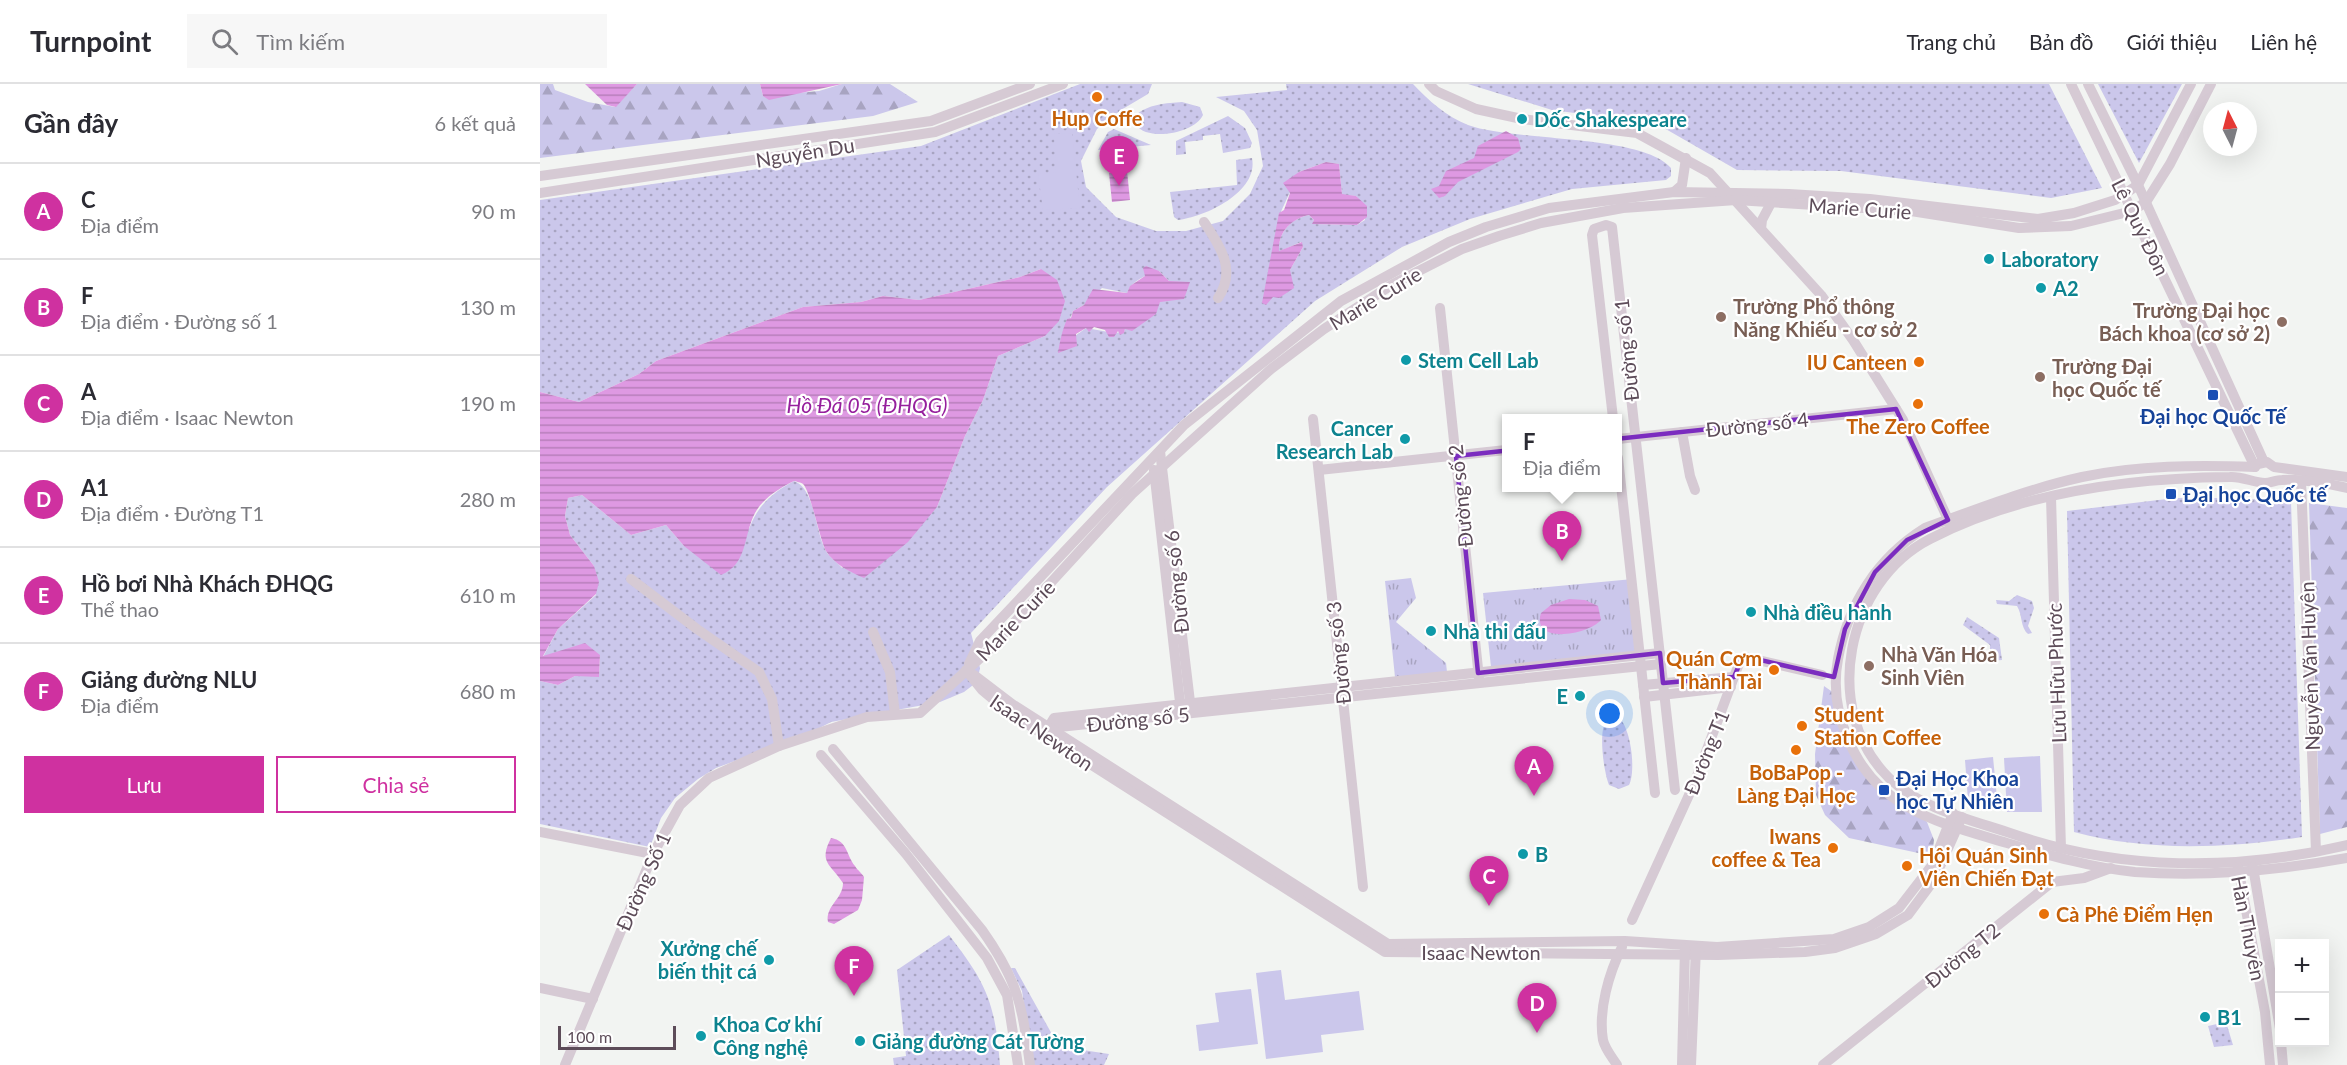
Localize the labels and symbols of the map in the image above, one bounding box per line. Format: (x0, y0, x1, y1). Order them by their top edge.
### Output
marker: Hup Coffe (1090, 90, 1104, 104)
north arrow (2203, 102, 2257, 156)
place label: Hup Coffe (1051, 106, 1143, 130)
place label: Dốc Shakespeare (1534, 107, 1687, 131)
marker: Dốc Shakespeare (1515, 112, 1529, 126)
street label: Nguyễn Du (754, 132, 856, 172)
pin: E (1100, 136, 1138, 186)
street label: Lê Quý Đôn (2107, 175, 2175, 279)
street label: Marie Curie (1808, 192, 1912, 224)
place label: Laboratory (2001, 247, 2099, 271)
marker: Laboratory (1982, 252, 1996, 266)
street label: Marie Curie (1325, 261, 1425, 335)
place label: A2 (2052, 276, 2079, 300)
marker: A2 (2034, 281, 2048, 295)
place label: Trường Phổ thông Năng Khiếu - cơ sở 2 (1733, 294, 1918, 341)
street label: Đường số 1 (1609, 297, 1643, 403)
place label: Trường Đại học Bách khoa (cơ sở 2) (2099, 298, 2270, 345)
marker: Trường Phổ thông Năng Khiếu - cơ sở 2 (1714, 310, 1728, 324)
marker: Trường Đại học Bách khoa (cơ sở 2) (2275, 315, 2289, 329)
place label: Stem Cell Lab (1418, 348, 1539, 372)
place label: IU Canteen (1807, 350, 1907, 374)
marker: Stem Cell Lab (1399, 353, 1413, 367)
place label: Trường Đại học Quốc tế (2052, 354, 2163, 401)
marker: IU Canteen (1912, 355, 1926, 369)
marker: Trường Đại học Quốc tế (2033, 370, 2047, 384)
marker: Đại học Quốc Tế (2206, 388, 2220, 402)
water label: Hồ Đá 05 (ĐHQG) (787, 392, 947, 417)
marker: The Zero Coffee (1911, 397, 1925, 411)
place label: Đại học Quốc Tế (2139, 404, 2288, 428)
street label: Đường số 4 (1704, 407, 1810, 441)
place label: The Zero Coffee (1846, 414, 1990, 438)
place label: Cancer Research Lab (1276, 416, 1394, 463)
marker: Cancer Research Lab (1398, 432, 1412, 446)
street label: Đường số 2 (1443, 443, 1477, 549)
place label: Đại học Quốc tế (2182, 482, 2329, 506)
marker: Đại học Quốc tế (2164, 487, 2178, 501)
pin: B (1542, 512, 1582, 561)
street label: Đường số 6 (1159, 529, 1193, 635)
street label: Marie Curie (971, 575, 1059, 665)
street label: Nguyễn Văn Huyên (2294, 581, 2324, 751)
street label: Đường số 3 (1321, 600, 1355, 706)
place label: Nhà điều hành (1763, 600, 1892, 624)
street label: Lưu Hữu Phước (2042, 602, 2070, 743)
marker: Nhà điều hành (1744, 605, 1758, 619)
place label: Nhà thi đấu (1443, 619, 1546, 643)
marker: Nhà thi đấu (1424, 624, 1438, 638)
place label: Nhà Văn Hóa Sinh Viên (1881, 642, 1997, 689)
place label: Quán Cơm Thành Tài (1666, 646, 1762, 693)
marker: Nhà Văn Hóa Sinh Viên (1862, 659, 1876, 673)
marker: Quán Cơm Thành Tài (1767, 663, 1781, 677)
place label: E (1557, 684, 1568, 708)
street label: Isaac Newton (986, 689, 1098, 775)
marker: E (1573, 689, 1587, 703)
your location (1595, 699, 1624, 728)
street label: Đường số 5 (1085, 702, 1191, 736)
place label: Student Station Coffee (1814, 702, 1942, 749)
street label: Đường T1 (1678, 706, 1734, 798)
marker: Student Station Coffee (1795, 719, 1809, 733)
marker: BoBaPop - Làng Đại Học (1789, 743, 1803, 757)
pin: A (1514, 746, 1554, 796)
place label: BoBaPop - Làng Đại Học (1737, 760, 1856, 807)
place label: Đại Học Khoa học Tự Nhiên (1895, 766, 2019, 813)
marker: Đại Học Khoa học Tự Nhiên (1877, 783, 1891, 797)
place label: Iwans coffee & Tea (1712, 824, 1821, 871)
street label: Đường Số 1 (611, 828, 675, 934)
marker: Iwans coffee & Tea (1826, 841, 1840, 855)
place label: B (1535, 842, 1548, 866)
place label: Hội Quán Sinh Viên Chiến Đạt (1918, 843, 2054, 890)
marker: B (1516, 847, 1530, 861)
pin: C (1470, 856, 1508, 906)
marker: Hội Quán Sinh Viên Chiến Đạt (1900, 859, 1914, 873)
street label: Hàn Thuyên (2227, 874, 2271, 982)
place label: Cà Phê Điểm Hẹn (2056, 902, 2213, 926)
marker: Cà Phê Điểm Hẹn (2037, 907, 2051, 921)
street label: Đường T2 (1920, 918, 2004, 992)
place label: Xưởng chế biến thịt cá (658, 936, 759, 983)
street label: Isaac Newton (1421, 940, 1541, 964)
pin: F (834, 946, 874, 996)
marker: Xưởng chế biến thịt cá (762, 953, 776, 967)
pin: D (1518, 984, 1556, 1033)
place label: B1 (2217, 1005, 2242, 1029)
marker: B1 (2198, 1010, 2212, 1024)
place label: Khoa Cơ khí Công nghệ (713, 1012, 823, 1059)
scale bar (558, 1023, 676, 1050)
marker: Khoa Cơ khí Công nghệ (694, 1029, 708, 1043)
place label: Giảng đường Cát Tường (872, 1029, 1085, 1053)
marker: Giảng đường Cát Tường (853, 1034, 867, 1048)

